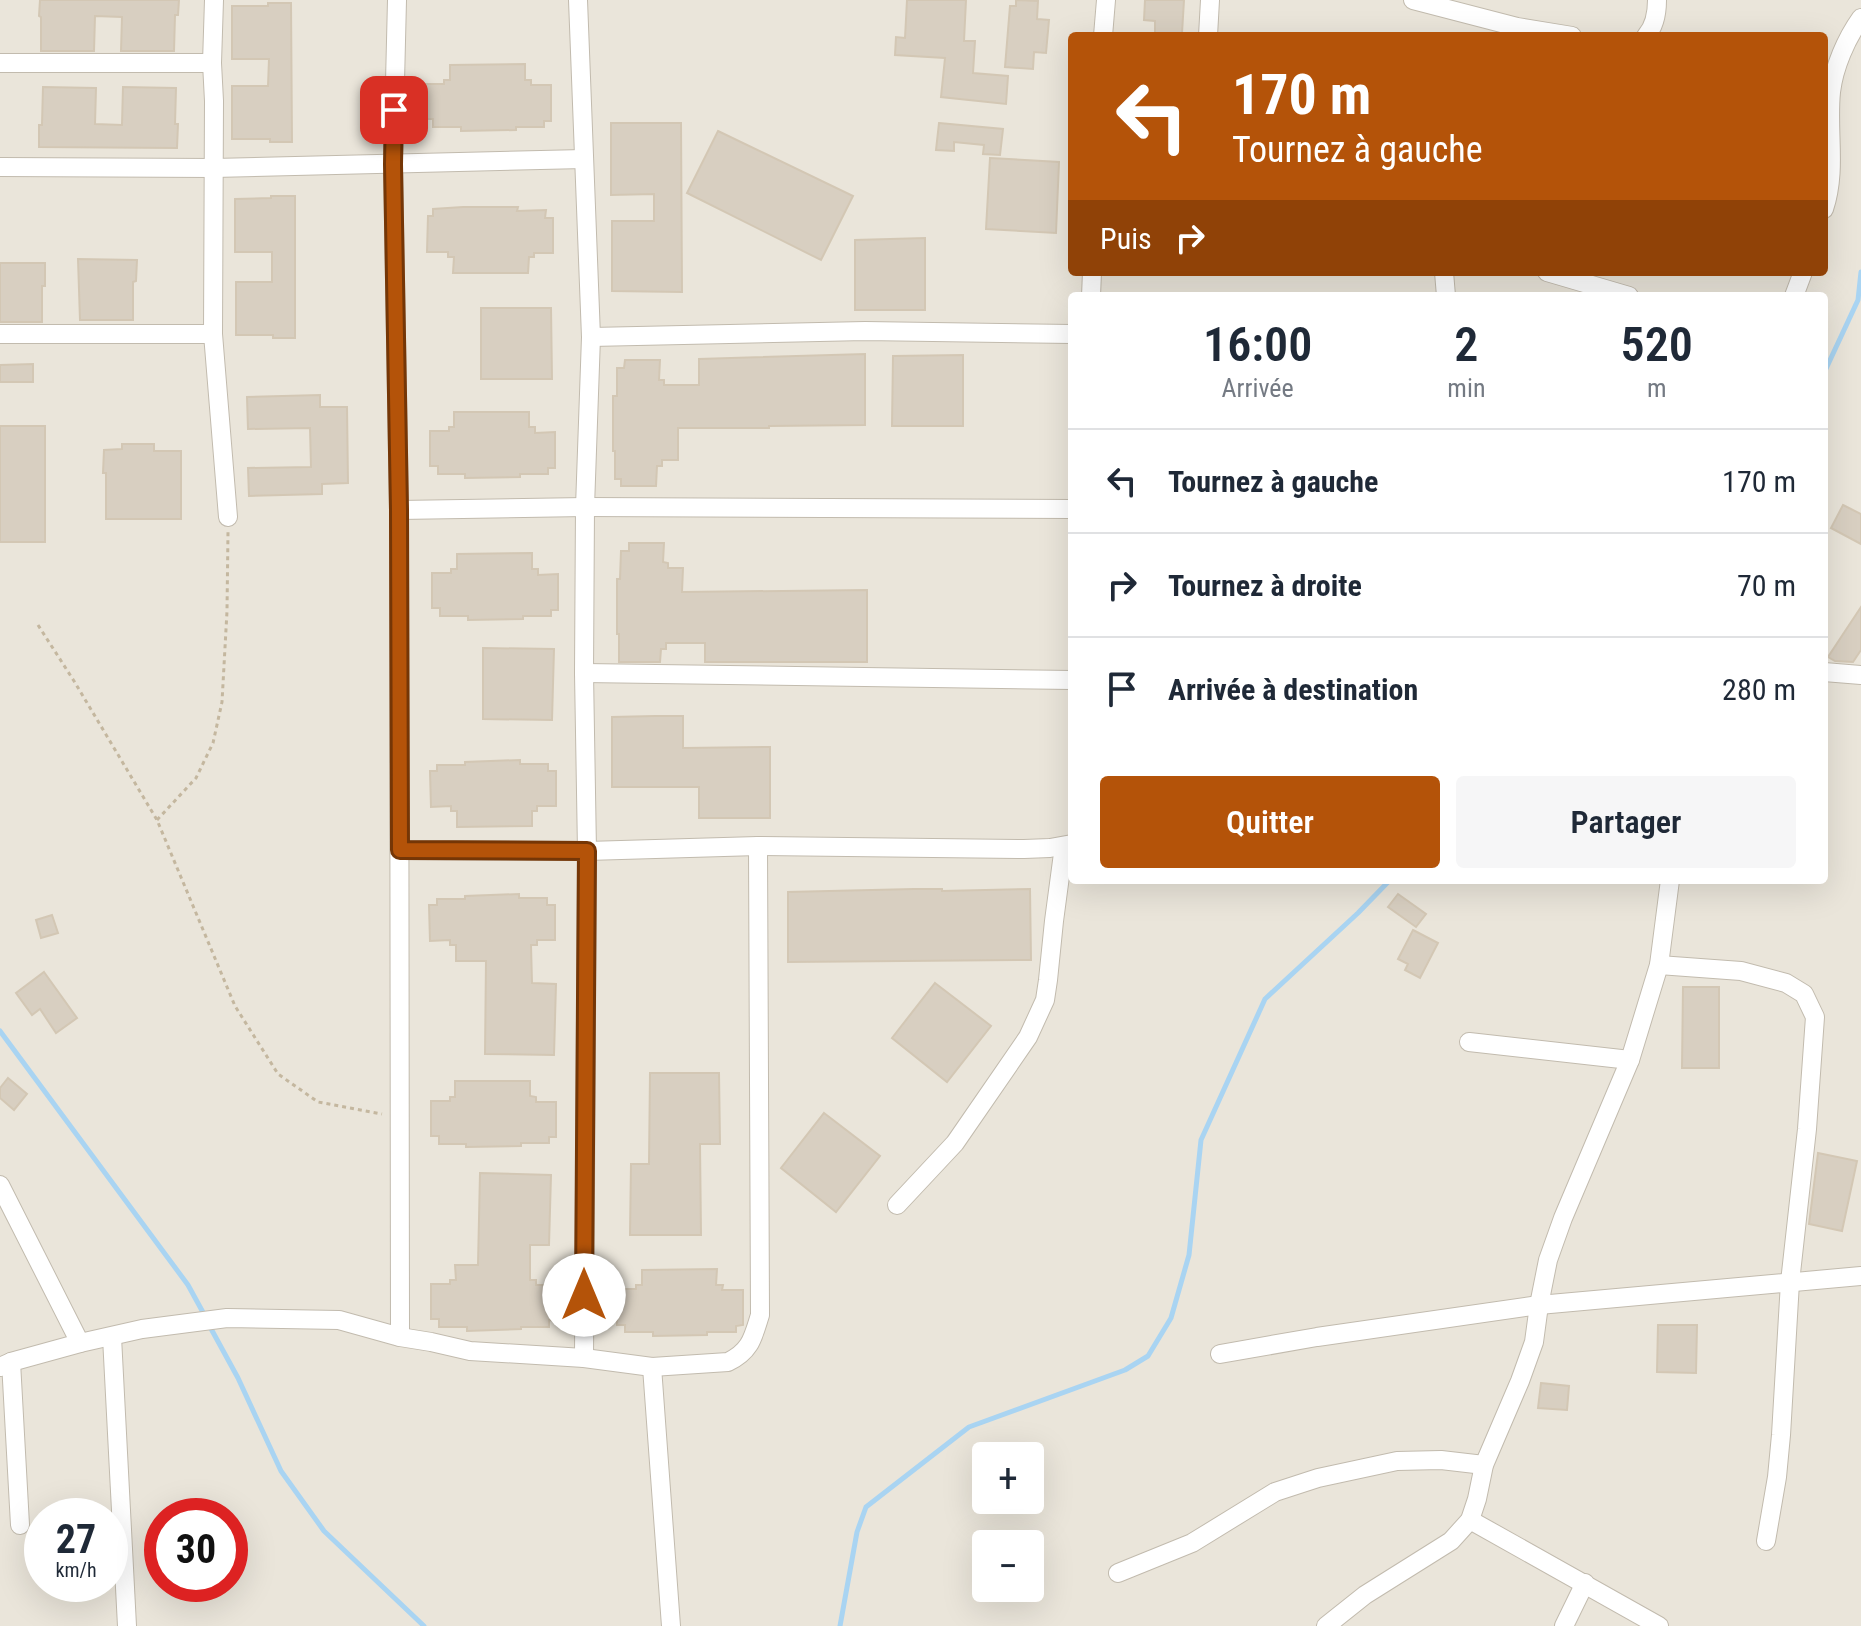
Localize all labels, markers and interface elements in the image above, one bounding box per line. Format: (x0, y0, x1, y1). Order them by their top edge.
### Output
text: 170 m (1232, 62, 1371, 128)
icon: left (1100, 64, 1204, 168)
pin (360, 76, 428, 144)
icon: arrive (372, 88, 416, 132)
text: Tournez à gauche (1232, 129, 1483, 171)
icon: right (1168, 216, 1212, 260)
text: Puis (1100, 221, 1152, 256)
text: 16:00 (1203, 316, 1312, 373)
text: 2 (1454, 316, 1478, 373)
text: 520 (1621, 316, 1693, 373)
text: Arrivée (1222, 373, 1294, 403)
text: min (1447, 373, 1485, 403)
text: m (1647, 373, 1667, 403)
icon: left (1100, 459, 1144, 503)
text: Tournez à gauche (1168, 464, 1378, 499)
text: 170 m (1722, 464, 1796, 499)
icon: right (1100, 563, 1144, 607)
text: Tournez à droite (1168, 568, 1362, 603)
text: 70 m (1737, 568, 1796, 603)
icon: arrive (1100, 667, 1144, 711)
text: Arrivée à destination (1168, 672, 1418, 707)
text: 280 m (1722, 672, 1796, 707)
button: Quitter (1100, 776, 1440, 868)
button: Partager (1456, 776, 1796, 868)
position arrow (542, 1253, 626, 1337)
map controls (972, 1442, 1044, 1602)
button: + (972, 1442, 1044, 1514)
speed limit sign: 30 (144, 1498, 248, 1602)
text: 27 (56, 1516, 96, 1563)
button: − (972, 1530, 1044, 1602)
text: km/h (55, 1558, 97, 1582)

